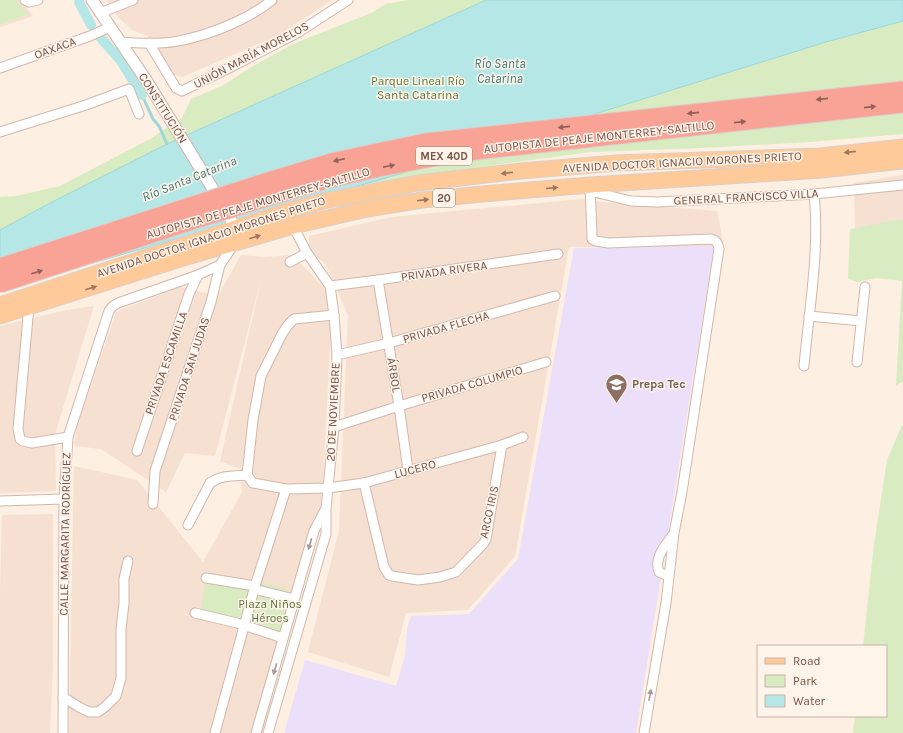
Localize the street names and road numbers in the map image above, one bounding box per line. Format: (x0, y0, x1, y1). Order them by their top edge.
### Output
street label: UNIÓN MARÍA MORELOS (191, 18, 311, 91)
street label: OAXACA (32, 34, 78, 62)
street label: CONSTITUCIÓN (136, 70, 191, 146)
street label: AUTOPISTA DE PEAJE MONTERREY-SALTILLO (483, 118, 715, 156)
road number: MEX 40D (416, 147, 472, 165)
street label: AVENIDA DOCTOR IGNACIO MORONES PRIETO (562, 149, 802, 175)
street label: AUTOPISTA DE PEAJE MONTERREY-SALTILLO (145, 164, 372, 242)
street label: GENERAL FRANCISCO VILLA (673, 186, 819, 208)
road number: 20 (433, 189, 455, 207)
street label: AVENIDA DOCTOR IGNACIO MORONES PRIETO (95, 193, 327, 281)
street label: PRIVADA RIVERA (400, 258, 488, 284)
street label: PRIVADA FLECHA (401, 308, 491, 346)
street label: PRIVADA ESCAMILLA (142, 309, 190, 416)
street label: PRIVADA SAN JUDAS (166, 315, 212, 423)
street label: ÁRBOL (384, 356, 405, 394)
street label: 20 DE NOVIEMBRE (323, 362, 343, 462)
street label: PRIVADA COLUMPIO (420, 363, 525, 405)
street label: CALLE MARGARITA RODRÍGUEZ (56, 452, 73, 616)
street label: LUCERO (393, 457, 438, 481)
street label: ARCO IRIS (477, 484, 501, 540)

